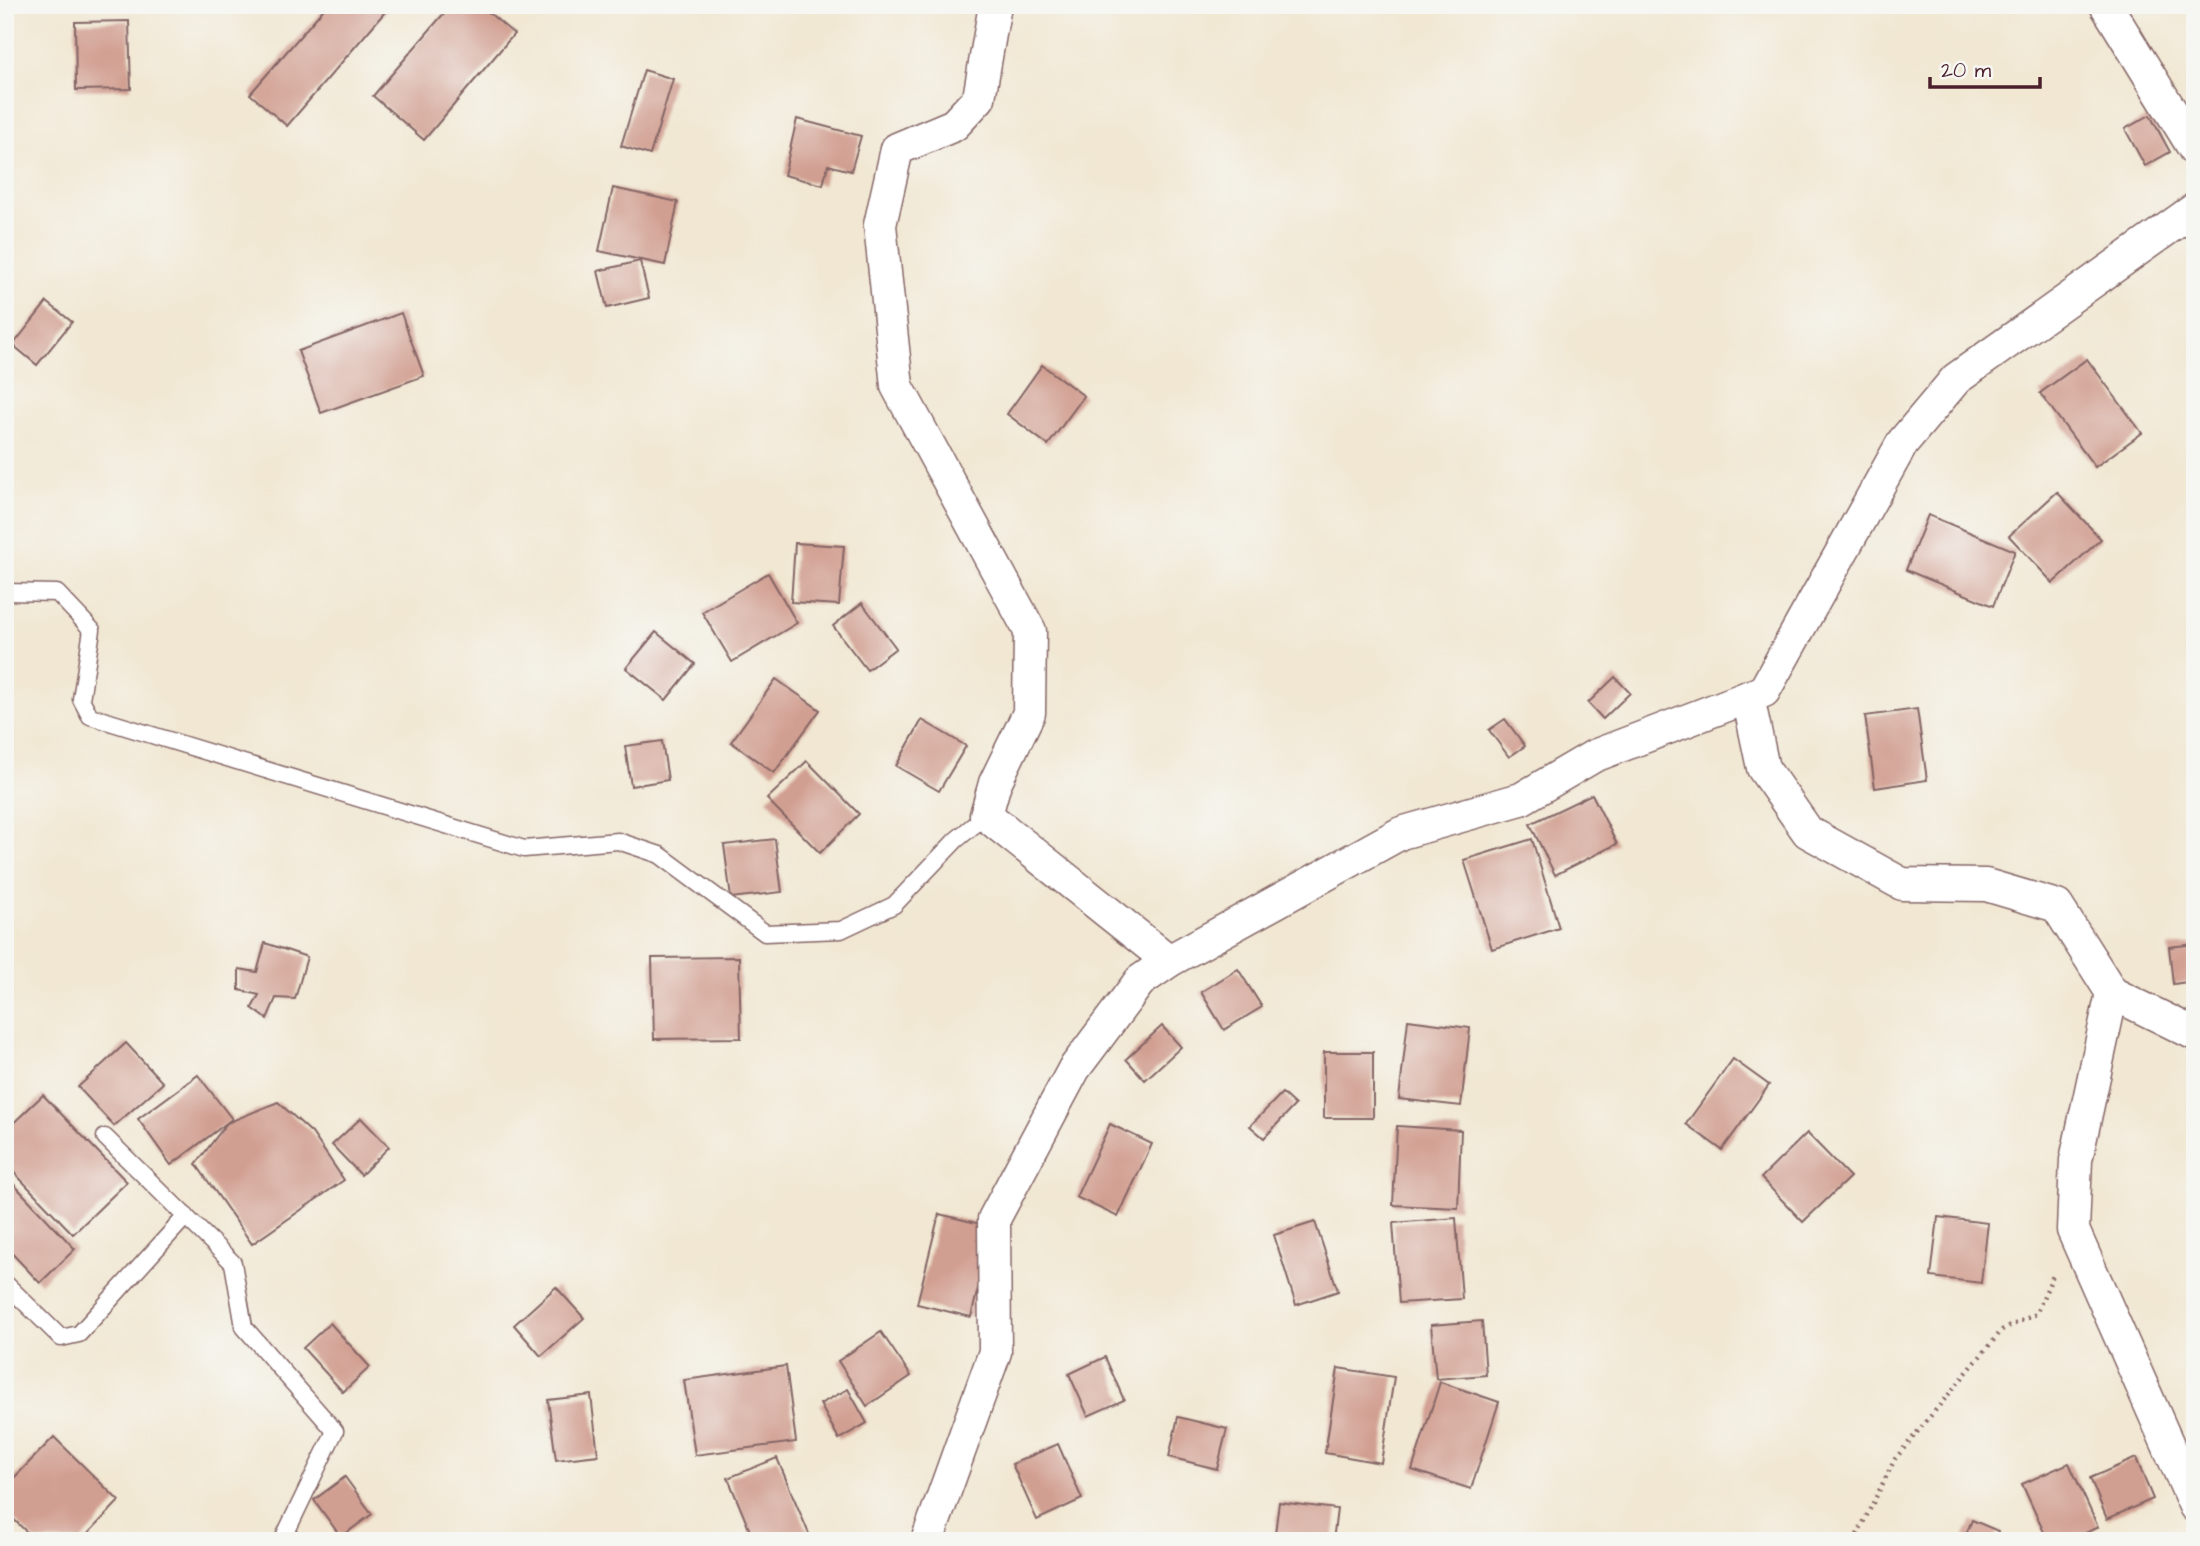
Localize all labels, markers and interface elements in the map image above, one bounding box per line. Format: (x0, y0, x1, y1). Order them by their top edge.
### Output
scale bar (1930, 46, 2041, 90)
text: 20 m (1941, 56, 1992, 85)

